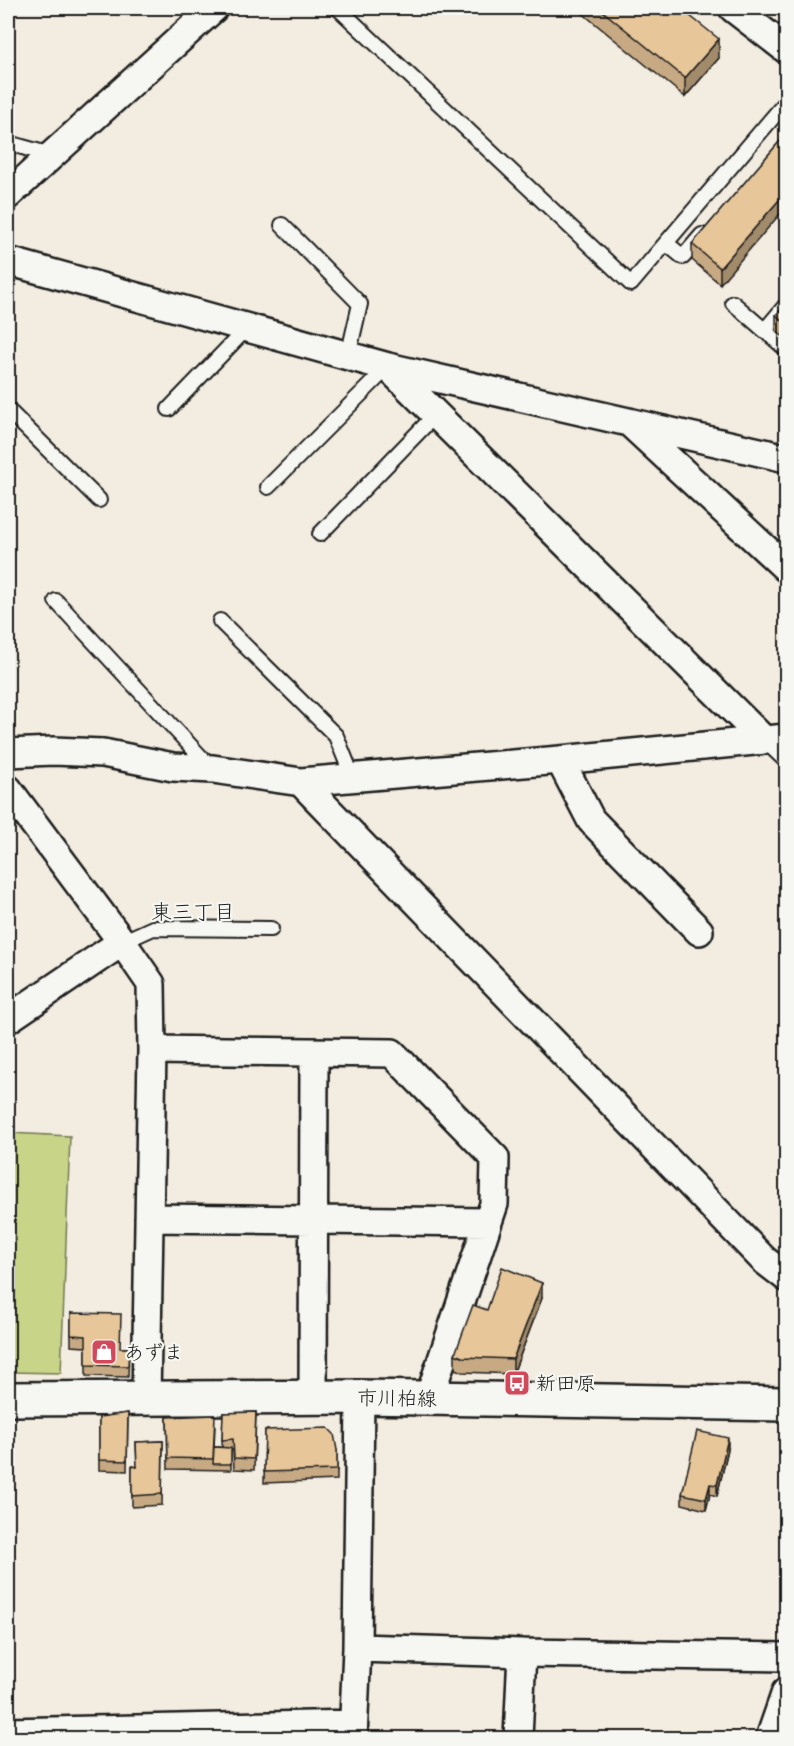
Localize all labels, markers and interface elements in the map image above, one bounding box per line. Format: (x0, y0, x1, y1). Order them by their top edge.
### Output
district label: 東三丁目 (151, 893, 235, 931)
place label: あずま (124, 1335, 184, 1370)
shop icon: あずま (89, 1337, 119, 1367)
place label: 新田原 (536, 1366, 596, 1401)
bus stop icon: 新田原 (502, 1368, 532, 1398)
street label: 市川柏線 (357, 1380, 437, 1417)

